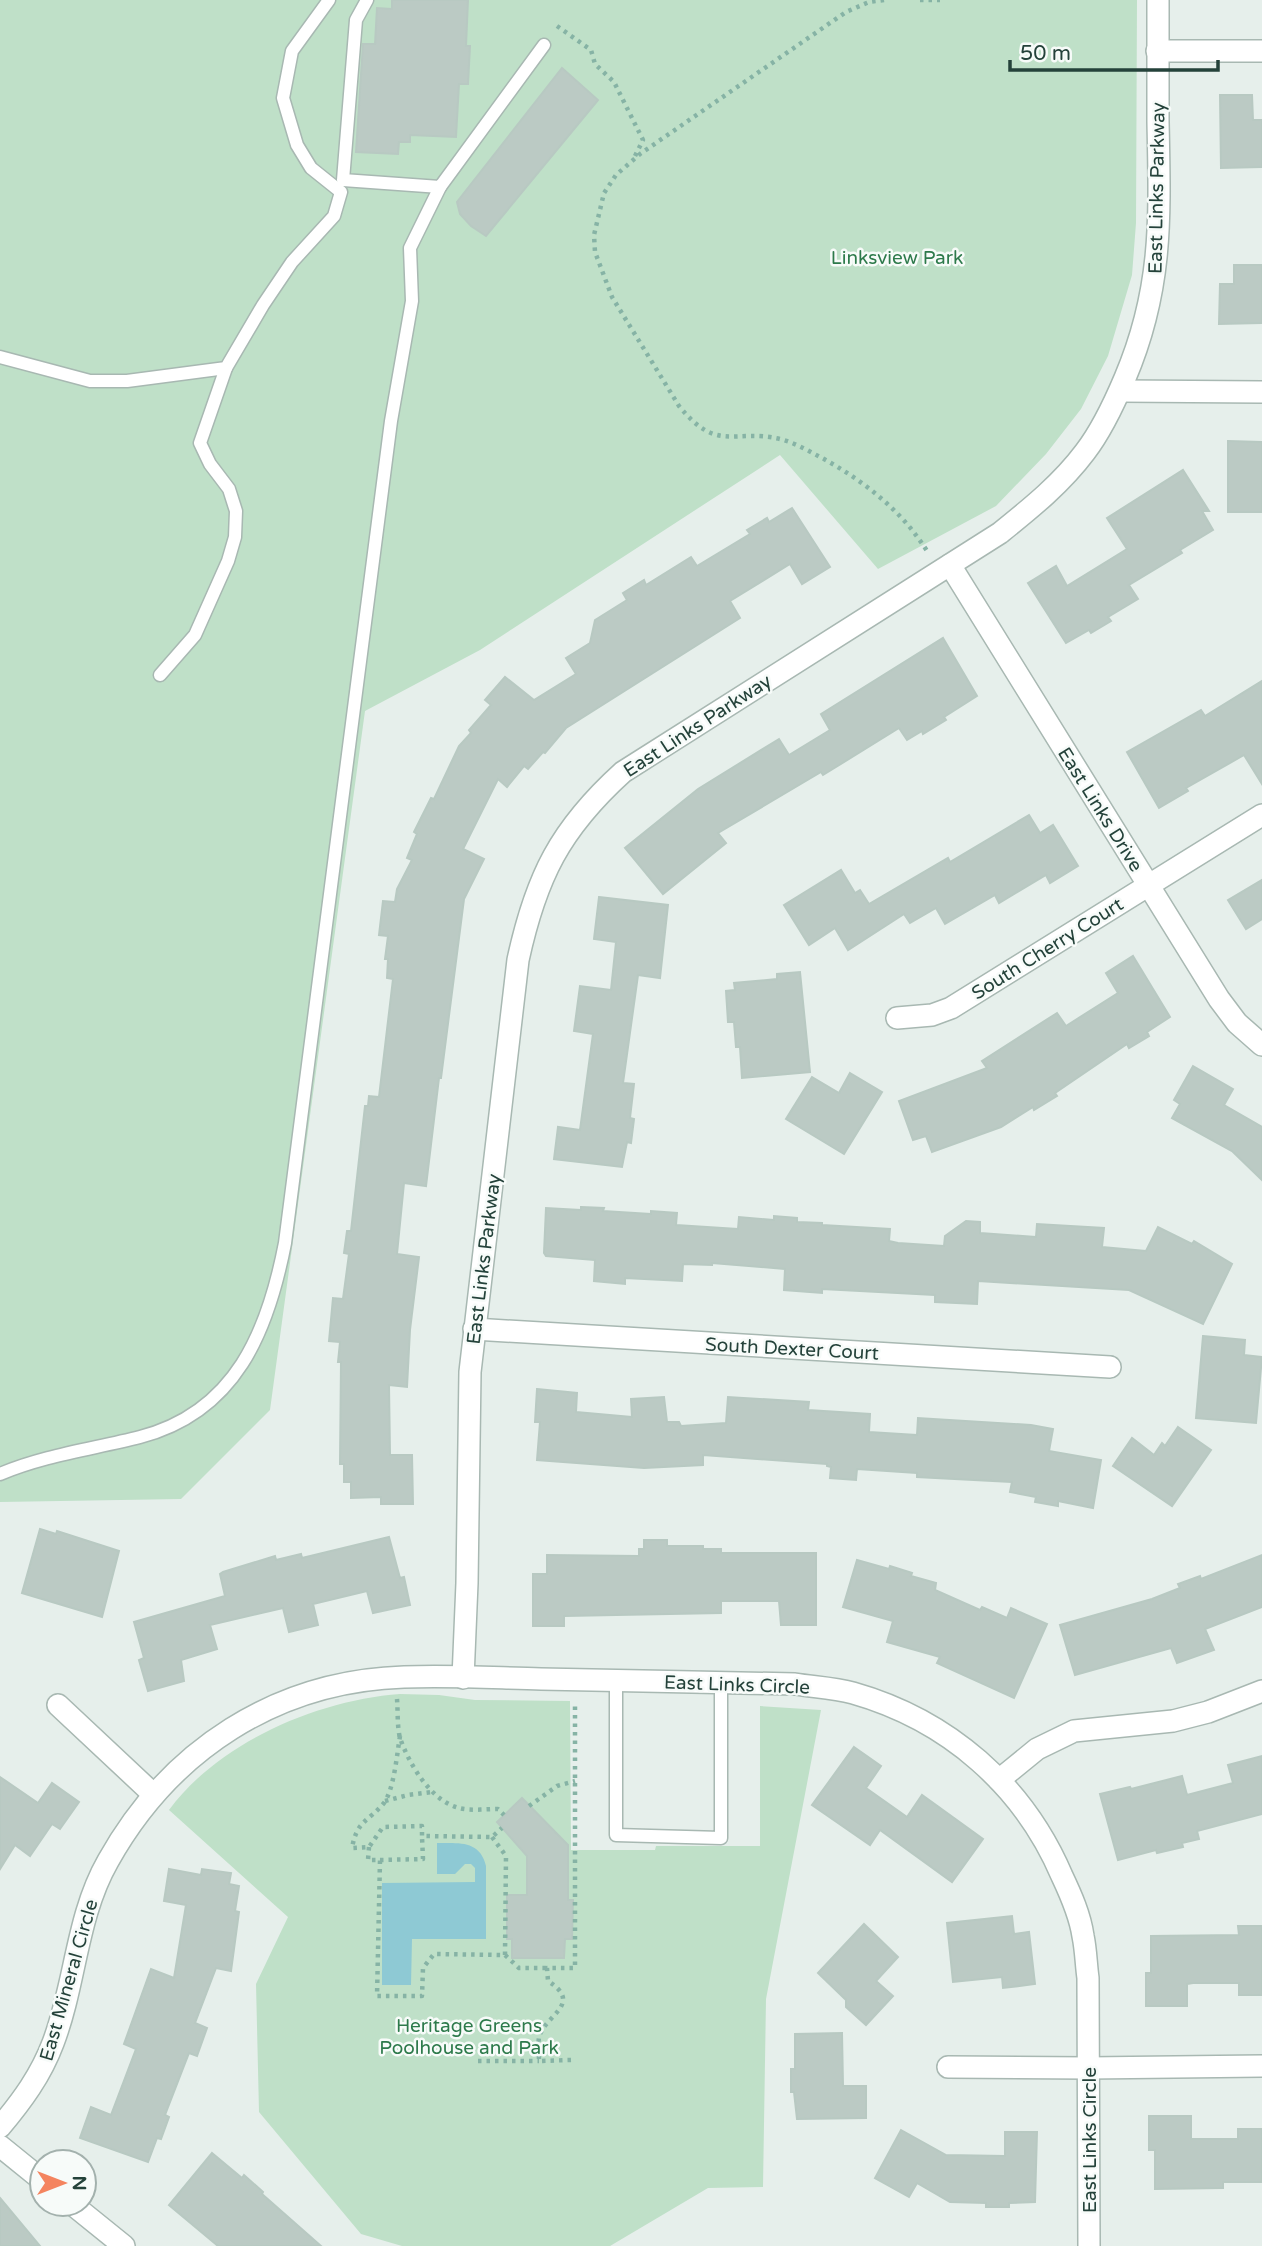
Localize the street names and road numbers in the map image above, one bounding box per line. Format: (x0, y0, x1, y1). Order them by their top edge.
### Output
street label: East Links Parkway (1145, 102, 1169, 274)
street label: East Links Parkway (620, 670, 776, 782)
street label: East Links Drive (1053, 743, 1147, 876)
street label: South Cherry Court (968, 893, 1127, 1004)
street label: East Links Parkway (463, 1173, 505, 1346)
street label: South Dexter Court (704, 1333, 879, 1365)
street label: East Links Circle (664, 1671, 810, 1699)
street label: East Mineral Circle (35, 1897, 103, 2064)
street label: East Links Circle (1079, 2067, 1101, 2213)

